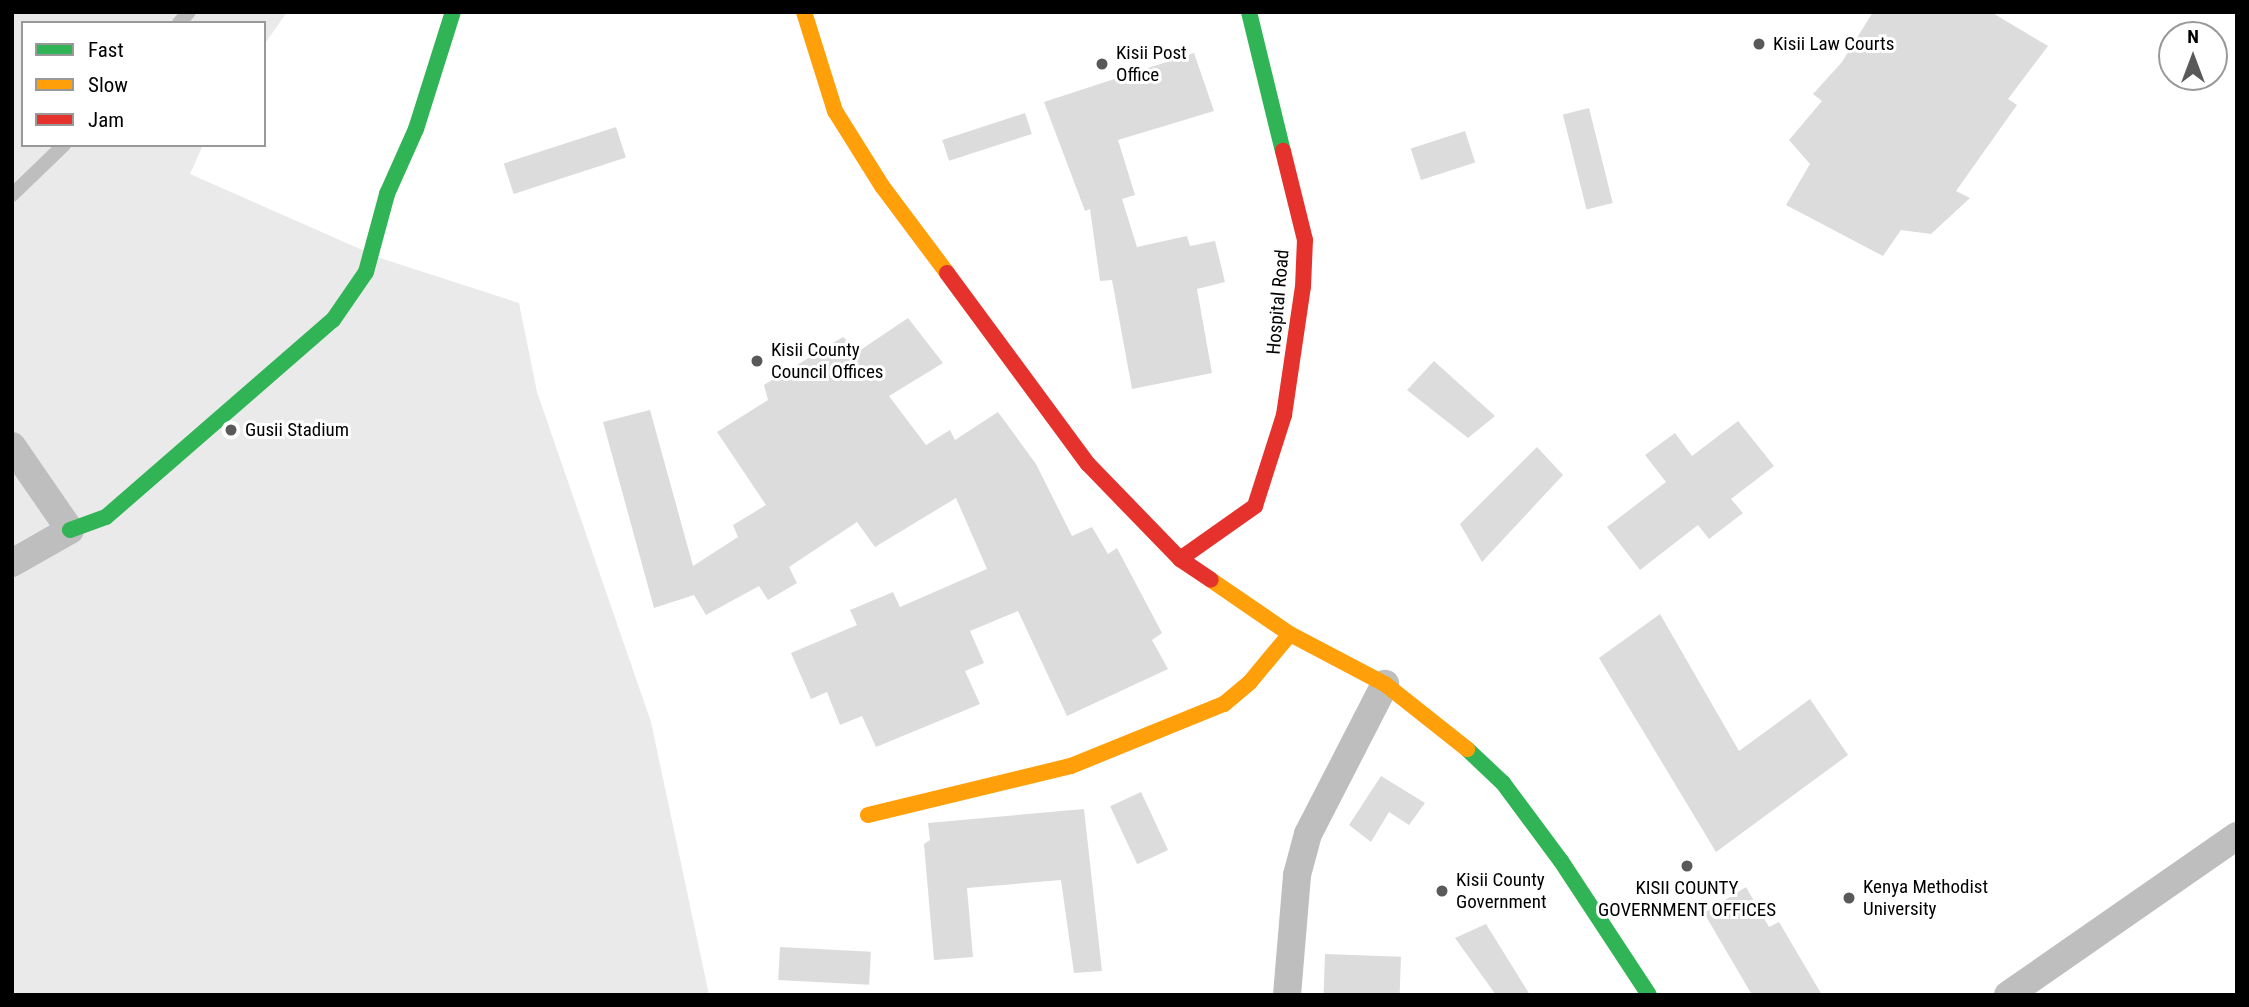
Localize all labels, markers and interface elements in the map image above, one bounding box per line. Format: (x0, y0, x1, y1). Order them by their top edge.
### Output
legend (21, 21, 266, 147)
north arrow (2158, 21, 2228, 91)
text: N (2187, 25, 2199, 48)
place label: Kisii Law Courts (1773, 33, 1894, 55)
marker: Kisii Law Courts (1751, 36, 1767, 52)
text: Fast (88, 38, 124, 62)
place label: Kisii Post Office (1116, 42, 1187, 86)
marker: Kisii Post Office (1094, 56, 1110, 72)
text: Slow (88, 73, 128, 97)
text: Jam (88, 108, 124, 132)
street label: Hospital Road (1262, 249, 1294, 355)
place label: Kisii County Council Offices (771, 339, 883, 383)
marker: Kisii County Council Offices (749, 353, 765, 369)
place label: Gusii Stadium (245, 419, 349, 441)
marker: Gusii Stadium (223, 422, 239, 438)
marker: KISII COUNTY GOVERNMENT OFFICES (1679, 858, 1695, 874)
place label: Kisii County Government (1456, 869, 1547, 913)
place label: Kenya Methodist University (1863, 876, 1988, 920)
place label: KISII COUNTY GOVERNMENT OFFICES (1598, 877, 1776, 921)
marker: Kisii County Government (1434, 883, 1450, 899)
marker: Kenya Methodist University (1841, 890, 1857, 906)

